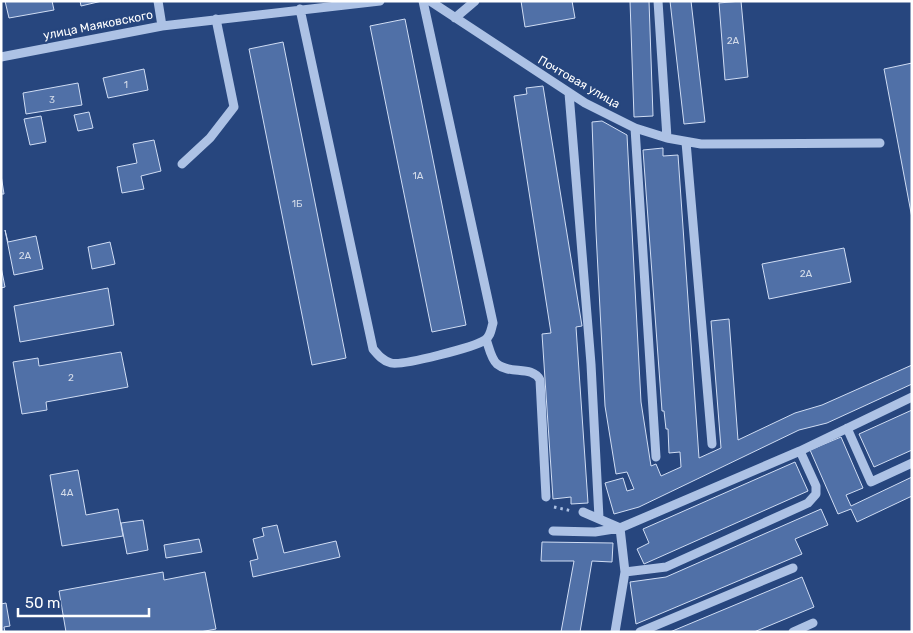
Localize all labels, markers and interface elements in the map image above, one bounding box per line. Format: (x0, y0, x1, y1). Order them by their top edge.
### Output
street label: улица Маяковского (42, 7, 154, 43)
house number: 2А (727, 35, 740, 47)
street label: Почтовая улица (535, 53, 623, 111)
house number: 1 (124, 79, 128, 91)
house number: 3 (49, 94, 55, 106)
house number: 1А (413, 170, 424, 182)
house number: 1Б (292, 198, 303, 210)
house number: 2А (19, 250, 32, 262)
house number: 2А (800, 268, 813, 280)
house number: 2 (68, 372, 74, 384)
house number: 4А (61, 487, 74, 499)
scale bar (18, 586, 149, 618)
text: 50 m (25, 594, 60, 612)

